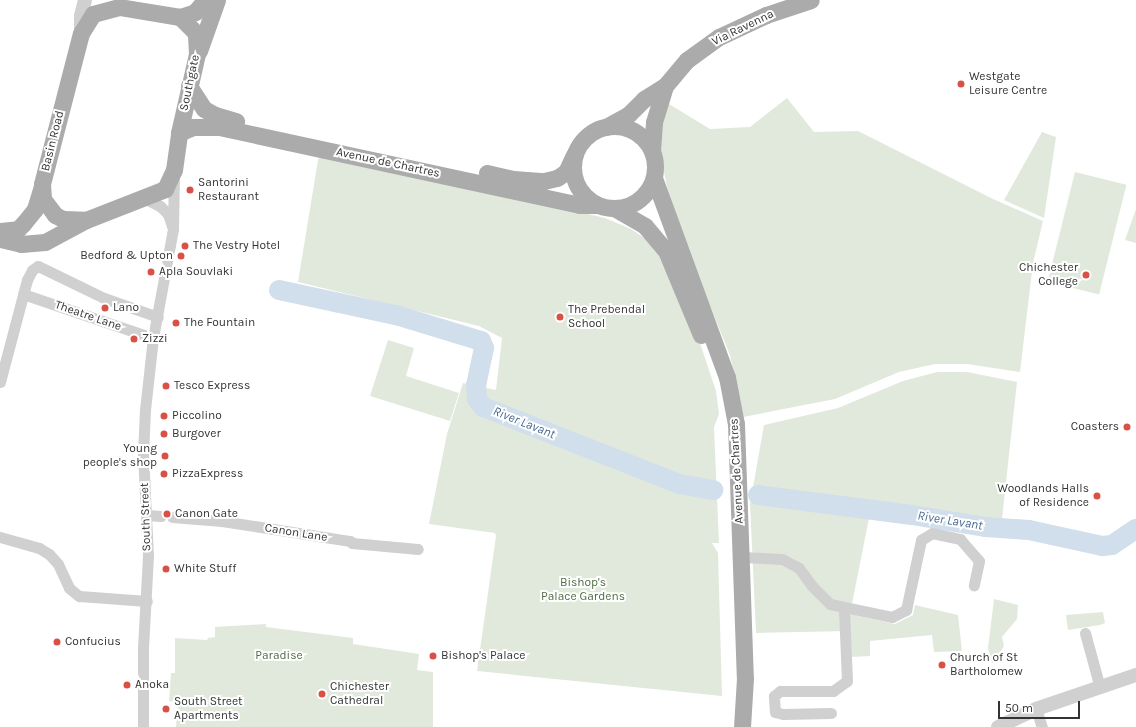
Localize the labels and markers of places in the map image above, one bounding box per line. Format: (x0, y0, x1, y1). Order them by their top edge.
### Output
place label: Westgate Leisure Centre (969, 70, 1047, 98)
marker: Westgate Leisure Centre (956, 79, 966, 89)
place label: Santorini Restaurant (198, 176, 259, 204)
marker: Santorini Restaurant (185, 185, 195, 195)
place label: The Vestry Hotel (193, 239, 280, 253)
marker: The Vestry Hotel (180, 241, 190, 251)
place label: Bedford & Upton (80, 249, 173, 263)
marker: Bedford & Upton (176, 251, 186, 261)
place label: Chichester College (1019, 261, 1078, 289)
place label: Apla Souvlaki (159, 265, 233, 279)
marker: Apla Souvlaki (146, 267, 156, 277)
marker: Chichester College (1081, 270, 1091, 280)
place label: Lano (113, 301, 139, 315)
marker: Lano (100, 303, 110, 313)
place label: The Prebendal School (568, 303, 645, 331)
marker: The Prebendal School (555, 312, 565, 322)
place label: The Fountain (184, 316, 255, 330)
marker: The Fountain (171, 318, 181, 328)
place label: Zizzi (142, 332, 168, 346)
marker: Zizzi (129, 334, 139, 344)
place label: Tesco Express (174, 379, 250, 393)
marker: Tesco Express (161, 381, 171, 391)
place label: Piccolino (172, 409, 222, 423)
marker: Piccolino (159, 411, 169, 421)
place label: Coasters (1071, 420, 1119, 434)
marker: Coasters (1122, 422, 1132, 432)
place label: Burgover (172, 427, 221, 441)
marker: Burgover (159, 429, 169, 439)
place label: Young people's shop (83, 442, 157, 470)
marker: Young people's shop (160, 451, 170, 461)
place label: PizzaExpress (172, 467, 243, 481)
marker: PizzaExpress (159, 469, 169, 479)
place label: Woodlands Halls of Residence (997, 482, 1089, 510)
marker: Woodlands Halls of Residence (1092, 491, 1102, 501)
place label: Canon Gate (175, 507, 238, 521)
marker: Canon Gate (162, 509, 172, 519)
place label: White Stuff (174, 562, 236, 576)
marker: White Stuff (161, 564, 171, 574)
place label: Confucius (65, 635, 121, 649)
marker: Confucius (52, 637, 62, 647)
place label: Bishop's Palace (441, 649, 526, 663)
marker: Bishop's Palace (428, 651, 438, 661)
place label: Church of St Bartholomew (950, 651, 1023, 679)
marker: Church of St Bartholomew (937, 660, 947, 670)
place label: Anoka (135, 678, 169, 692)
marker: Anoka (122, 680, 132, 690)
place label: Chichester Cathedral (330, 680, 389, 708)
marker: Chichester Cathedral (317, 689, 327, 699)
place label: South Street Apartments (174, 695, 243, 723)
marker: South Street Apartments (161, 704, 171, 714)

